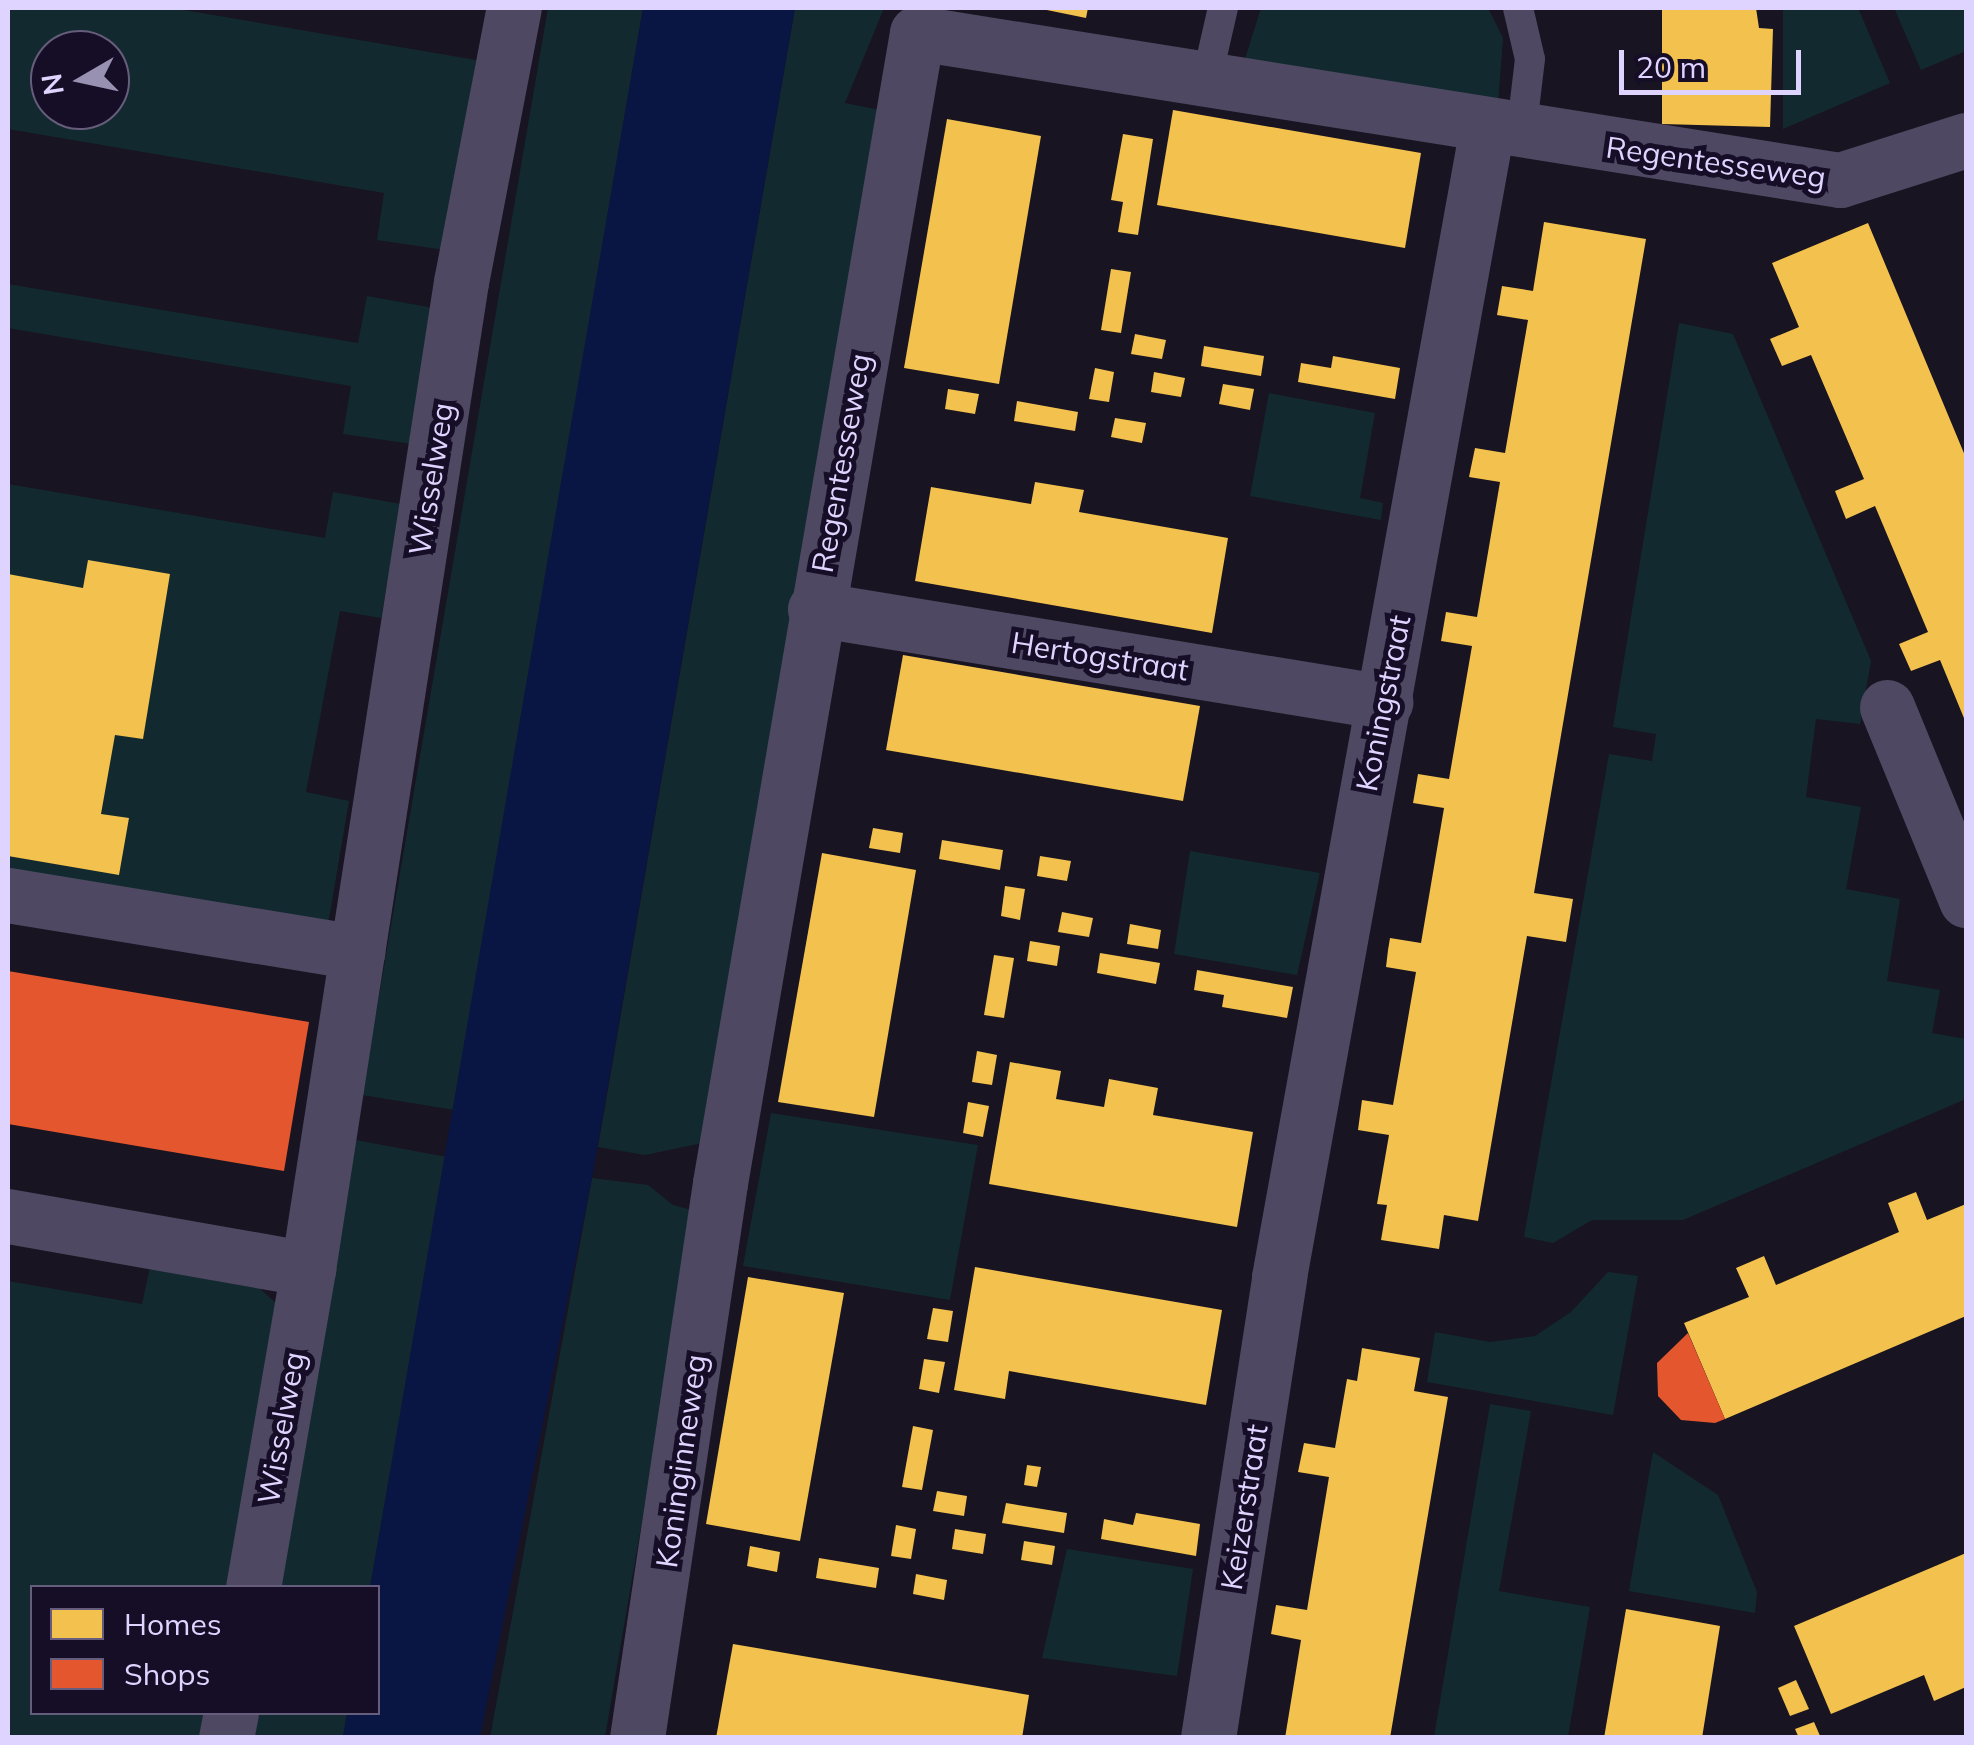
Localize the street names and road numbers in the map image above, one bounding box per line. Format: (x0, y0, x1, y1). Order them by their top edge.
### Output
street label: Regentesseweg (1604, 129, 1828, 195)
street label: Regentesseweg (804, 351, 878, 575)
street label: Wisselweg (401, 400, 461, 558)
street label: Koningstraat (1348, 612, 1418, 794)
street label: Hertogstraat (1009, 624, 1191, 688)
street label: Wisselweg (250, 1349, 312, 1507)
street label: Koninginneweg (648, 1352, 714, 1570)
street label: Keizerstraat (1213, 1422, 1275, 1592)

